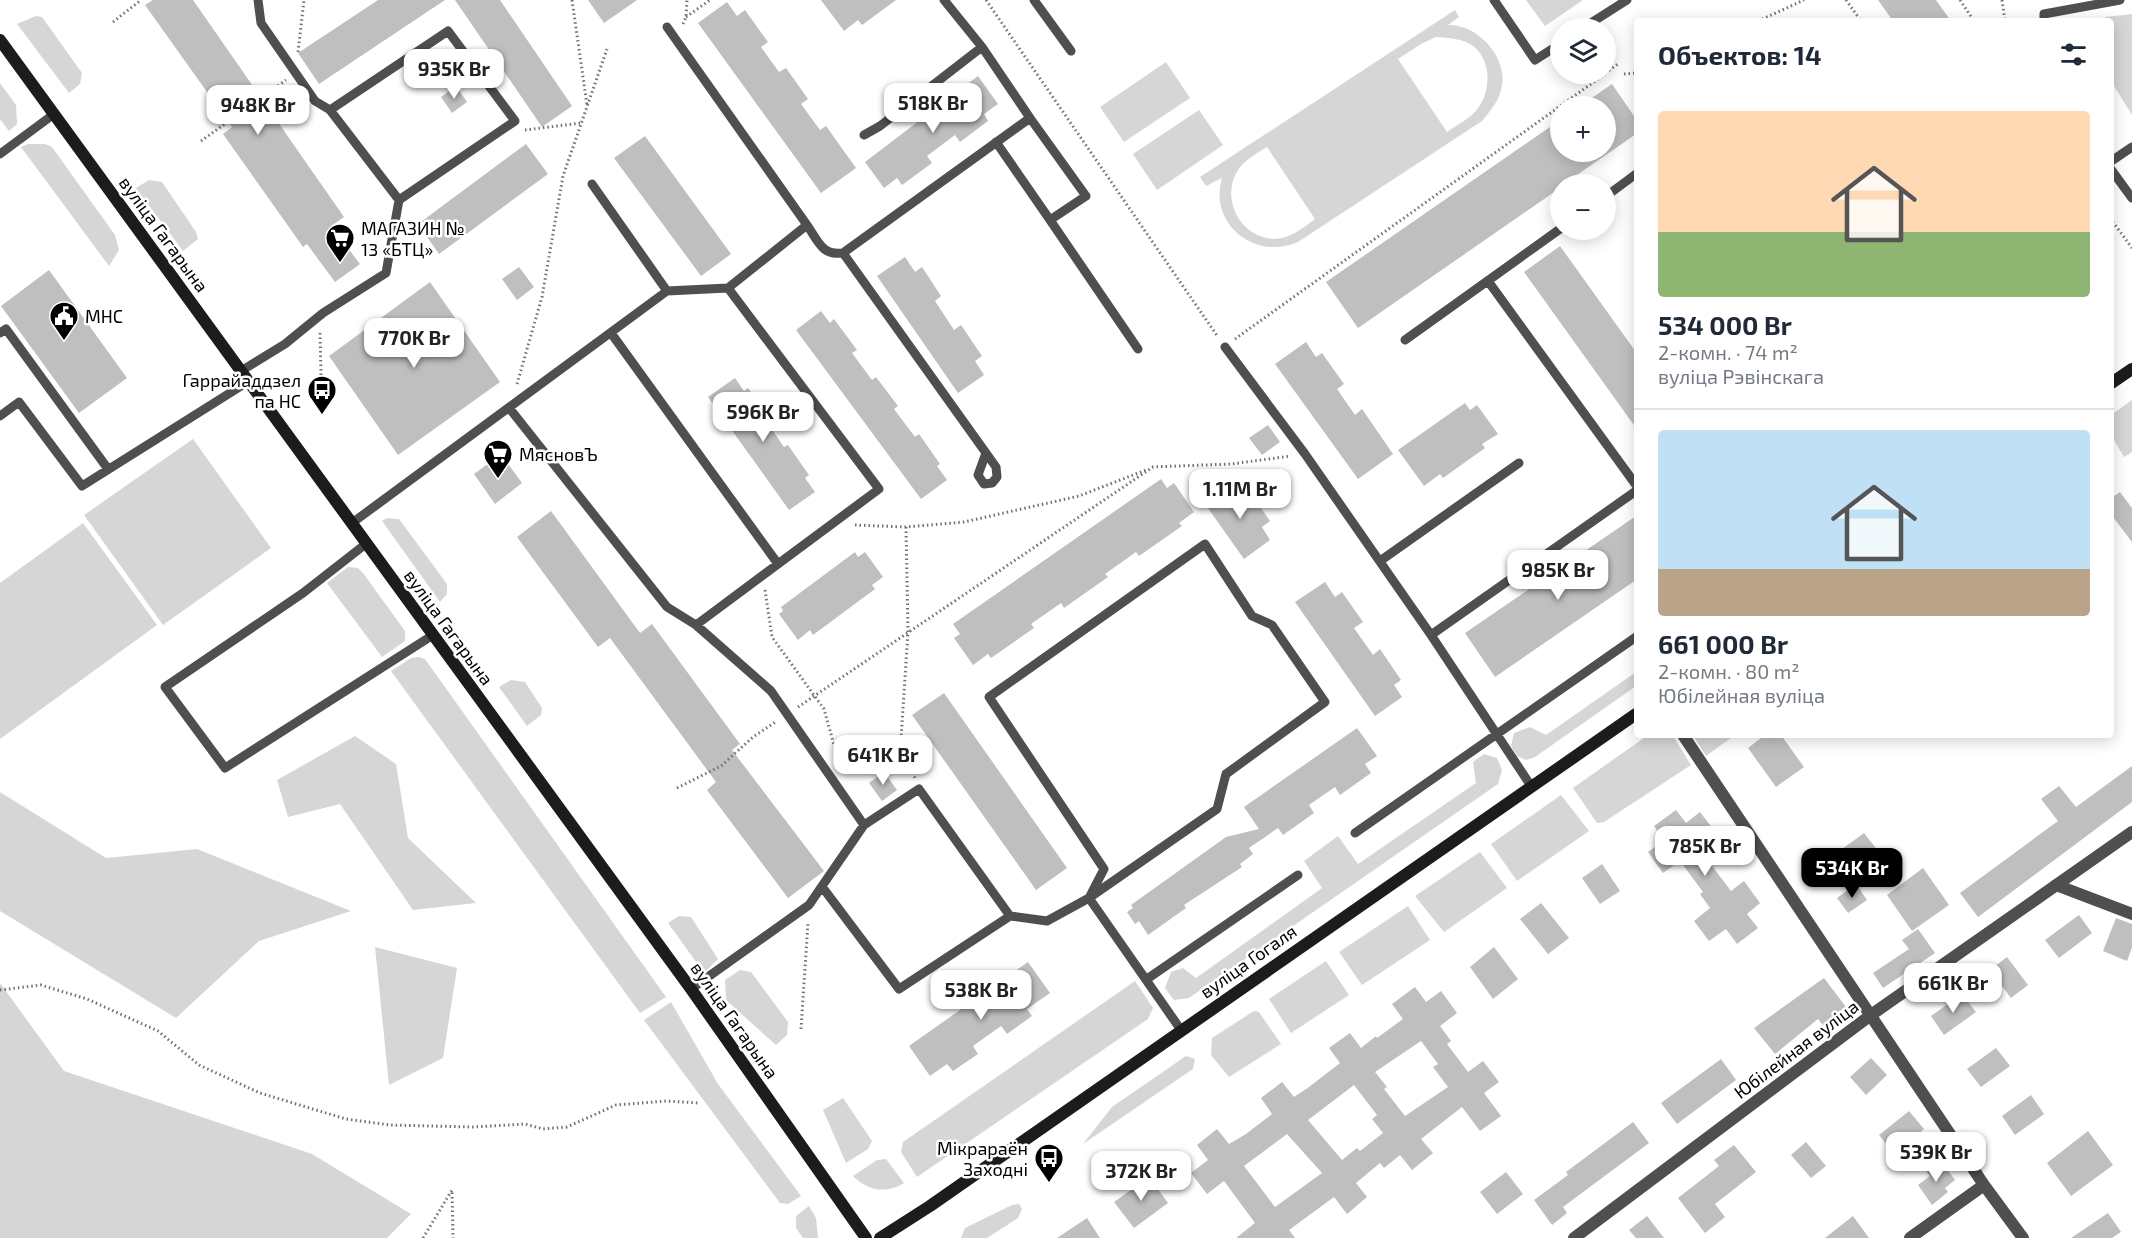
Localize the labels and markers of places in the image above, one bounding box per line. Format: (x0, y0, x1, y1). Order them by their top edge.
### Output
pin: 935K Br (399, 49, 509, 100)
pin: 518K Br (878, 83, 988, 134)
pin: 948K Br (203, 85, 313, 136)
place label: МАГАЗИН № 13 «БТЦ» (361, 217, 465, 260)
supermarket icon: МАГАЗИН № 13 «БТЦ» (324, 222, 356, 264)
public building icon: МНС (48, 300, 80, 342)
place label: МНС (85, 305, 123, 327)
pin: 770K Br (359, 318, 469, 369)
place label: Гаррайаддзел па НС (183, 369, 301, 412)
bus stop icon: Гаррайаддзел па НС (306, 374, 338, 416)
pin: 596K Br (708, 392, 818, 443)
supermarket icon: МясновЪ (482, 438, 514, 480)
place label: МясновЪ (519, 443, 598, 465)
pin: 1.11M Br (1178, 469, 1302, 520)
pin: 985K Br (1503, 550, 1613, 601)
pin: 641K Br (828, 735, 938, 786)
pin: 785K Br (1650, 826, 1760, 877)
pin: 534K Br (1797, 848, 1907, 899)
pin: 661K Br (1898, 963, 2008, 1014)
pin: 538K Br (926, 970, 1036, 1021)
pin: 539K Br (1881, 1132, 1991, 1183)
place label: Мікрараён Заходні (937, 1137, 1028, 1180)
bus stop icon: Мікрараён Заходні (1033, 1142, 1065, 1184)
pin: 372K Br (1086, 1151, 1196, 1202)

